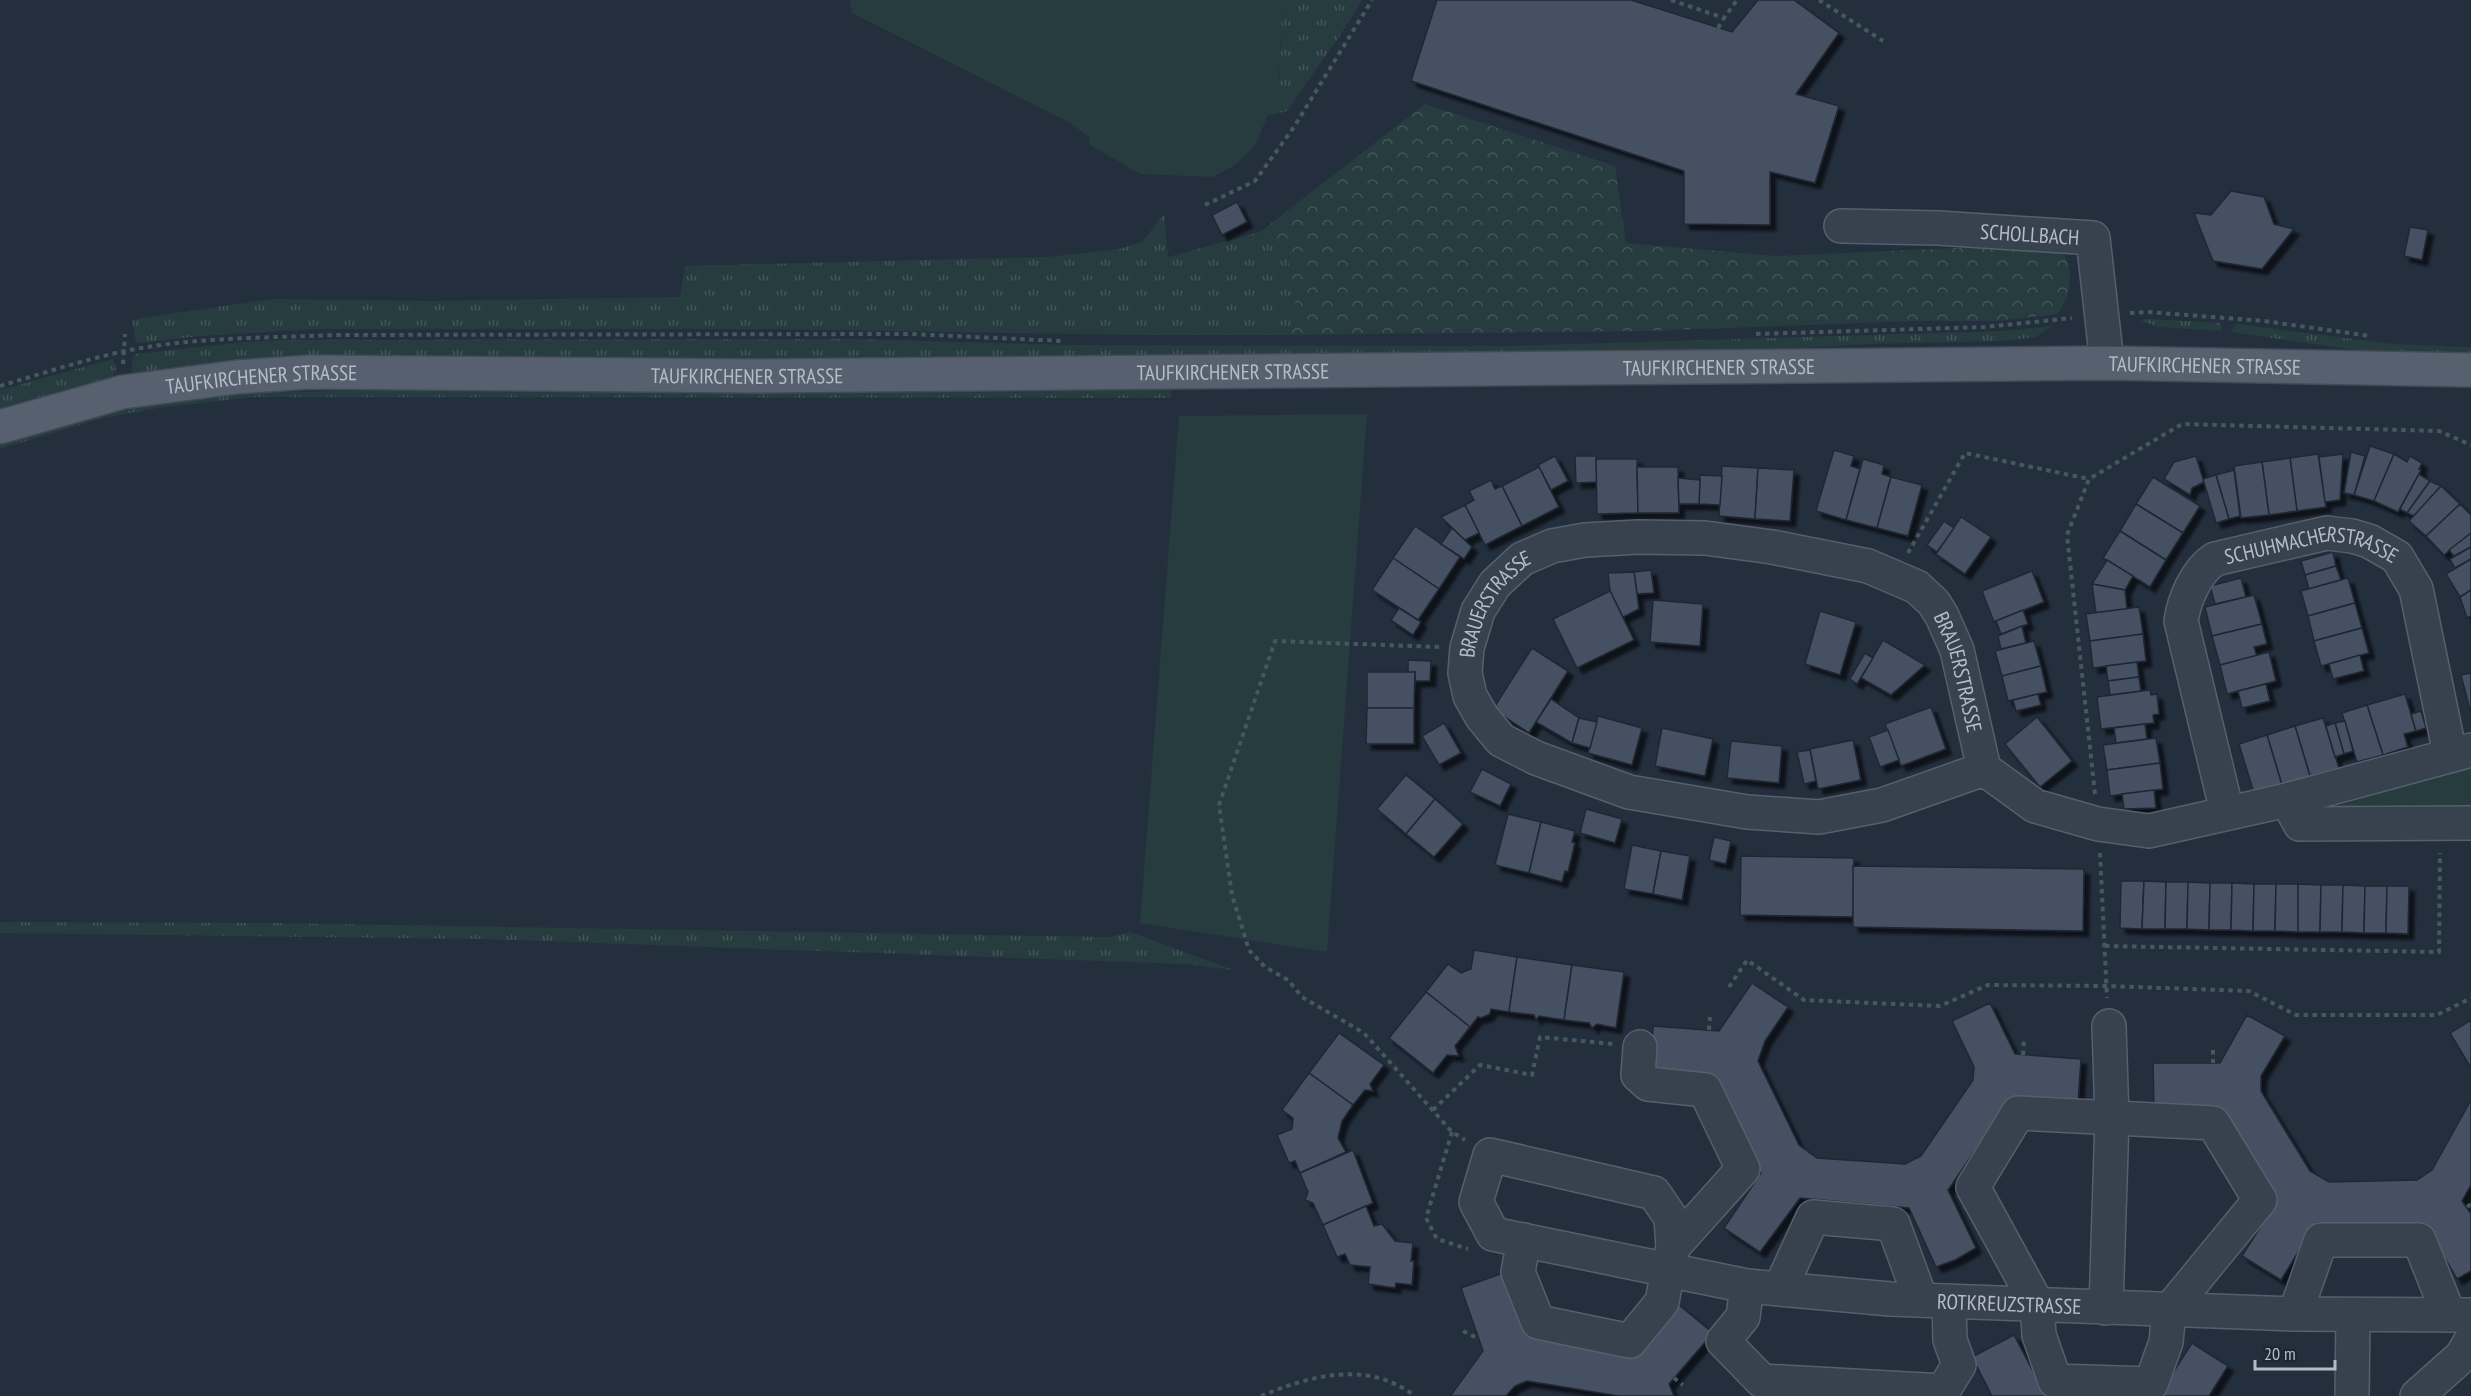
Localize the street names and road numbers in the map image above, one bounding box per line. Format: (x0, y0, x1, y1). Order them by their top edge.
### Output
street label: SCHOLLBACH (1979, 217, 2080, 251)
street label: TAUFKIRCHENER STRASSE (2108, 350, 2301, 380)
street label: TAUFKIRCHENER STRASSE (1623, 352, 1815, 381)
street label: TAUFKIRCHENER STRASSE (1137, 357, 1329, 386)
street label: TAUFKIRCHENER STRASSE (164, 358, 357, 400)
street label: TAUFKIRCHENER STRASSE (651, 362, 843, 390)
street label: SCHUHMACHERSTRASSE (2222, 520, 2404, 570)
street label: BRAUERSTRASSE (1453, 544, 1534, 658)
street label: BRAUERSTRASSE (1928, 607, 1989, 735)
street label: ROTKREUZSTRASSE (1937, 1287, 2082, 1320)

